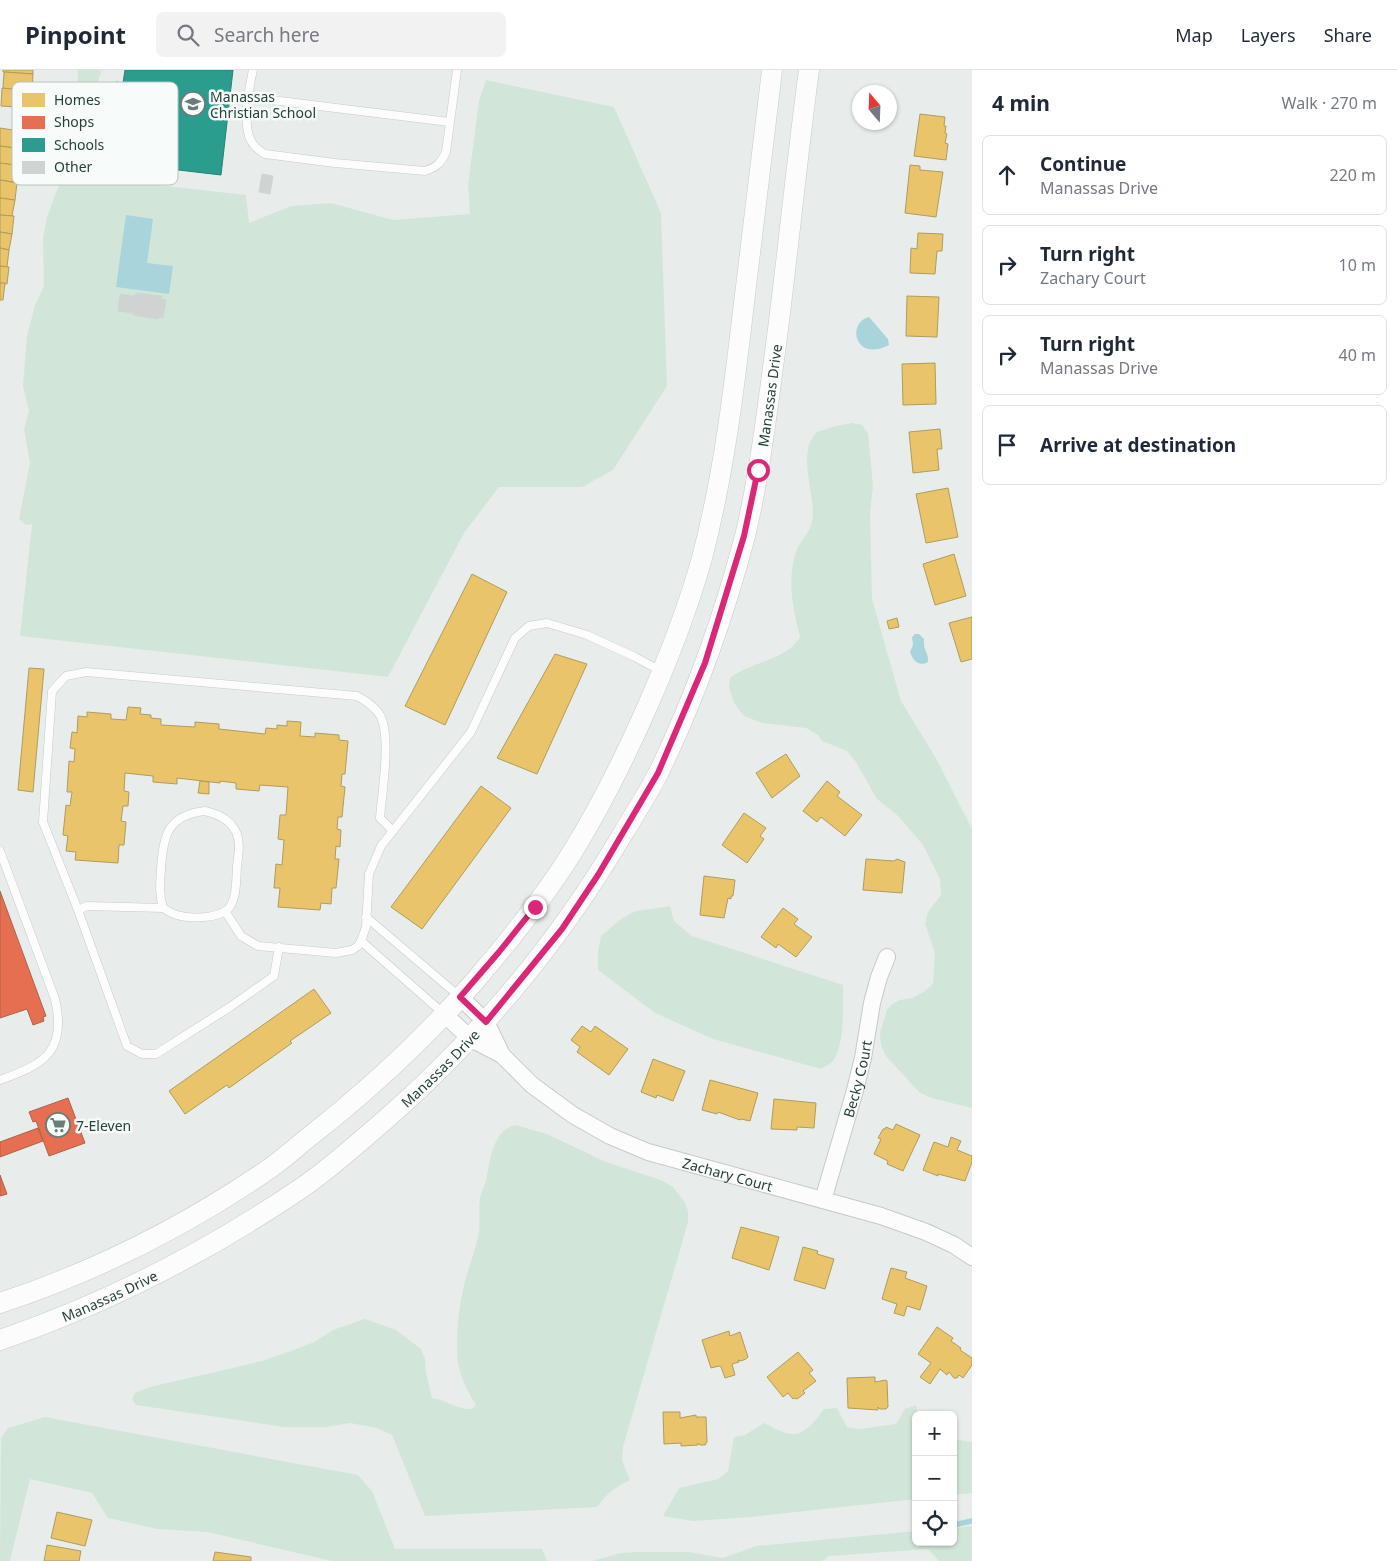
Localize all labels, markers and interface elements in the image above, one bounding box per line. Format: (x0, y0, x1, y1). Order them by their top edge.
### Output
search box (156, 12, 506, 57)
text: Pinpoint (25, 18, 126, 51)
icon: search (174, 21, 202, 49)
text: Search here (214, 22, 320, 48)
text: Map (1175, 23, 1213, 47)
text: Layers (1241, 23, 1296, 47)
text: Share (1324, 23, 1372, 47)
legend (12, 82, 178, 185)
north arrow (852, 85, 897, 130)
place label: Manassas Christian School (210, 87, 316, 122)
text: 4 min (992, 89, 1050, 117)
text: Homes (54, 90, 101, 109)
school or university icon: Manassas Christian School (180, 91, 206, 117)
text: Walk · 270 m (1282, 92, 1377, 114)
text: Shops (54, 112, 94, 131)
text: Schools (54, 135, 105, 154)
text: Continue (1040, 151, 1126, 177)
text: Other (54, 157, 93, 176)
icon: ahead (993, 161, 1021, 189)
text: 220 m (1329, 164, 1376, 186)
text: Manassas Drive (1040, 177, 1158, 199)
text: Turn right (1040, 241, 1135, 267)
icon: right (993, 251, 1021, 279)
text: 10 m (1339, 254, 1376, 276)
text: Zachary Court (1040, 267, 1146, 289)
text: Turn right (1040, 331, 1135, 357)
icon: right (993, 341, 1021, 369)
street label: Manassas Drive (753, 343, 786, 448)
text: 40 m (1339, 344, 1376, 366)
text: Manassas Drive (1040, 357, 1158, 379)
icon: arrive (993, 431, 1021, 459)
text: Arrive at destination (1040, 432, 1236, 458)
route start (747, 459, 770, 482)
route end (524, 896, 547, 919)
street label: Manassas Drive (396, 1025, 483, 1111)
street label: Becky Court (838, 1039, 875, 1120)
supermarket icon: 7-Eleven (45, 1112, 71, 1138)
place label: 7-Eleven (76, 1116, 131, 1135)
street label: Zachary Court (681, 1152, 775, 1195)
street label: Manassas Drive (58, 1265, 161, 1326)
map controls (912, 1411, 957, 1546)
button: + (912, 1411, 957, 1456)
button: − (912, 1456, 957, 1501)
button: locate (912, 1501, 957, 1546)

